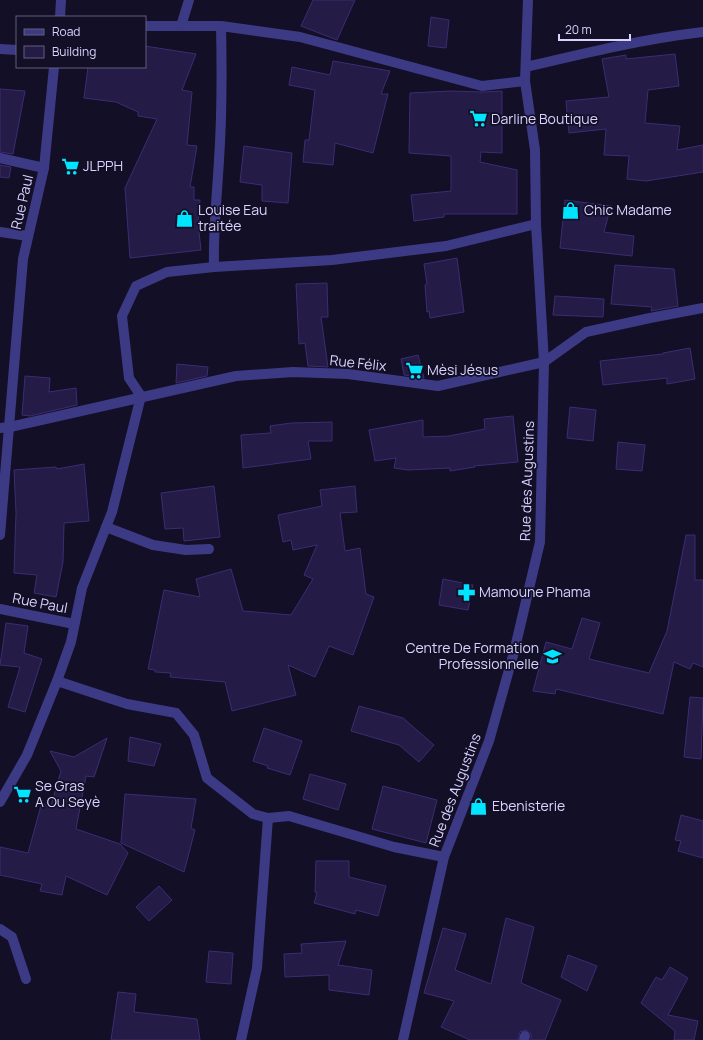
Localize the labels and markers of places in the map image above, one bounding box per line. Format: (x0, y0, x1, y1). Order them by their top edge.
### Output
supermarket icon: Darline Boutique (468, 109, 488, 129)
place label: Darline Boutique (491, 109, 598, 128)
supermarket icon: JLPPH (60, 156, 80, 176)
place label: JLPPH (83, 156, 123, 175)
place label: Louise Eau traitée (198, 200, 267, 235)
shop icon: Chic Madame (561, 200, 581, 220)
place label: Chic Madame (584, 200, 672, 219)
shop icon: Louise Eau traitée (175, 208, 195, 228)
supermarket icon: Mèsi Jésus (404, 360, 424, 380)
place label: Mèsi Jésus (427, 360, 498, 379)
pharmacy icon: Mamoune Phama (456, 582, 476, 602)
place label: Mamoune Phama (479, 582, 590, 601)
place label: Centre De Formation Professionnelle (406, 638, 539, 673)
school or university icon: Centre De Formation Professionnelle (542, 646, 562, 666)
place label: Se Gras A Ou Seyè (35, 776, 100, 811)
supermarket icon: Se Gras A Ou Seyè (12, 784, 32, 804)
shop icon: Ebenisterie (469, 796, 489, 816)
place label: Ebenisterie (492, 796, 565, 815)

